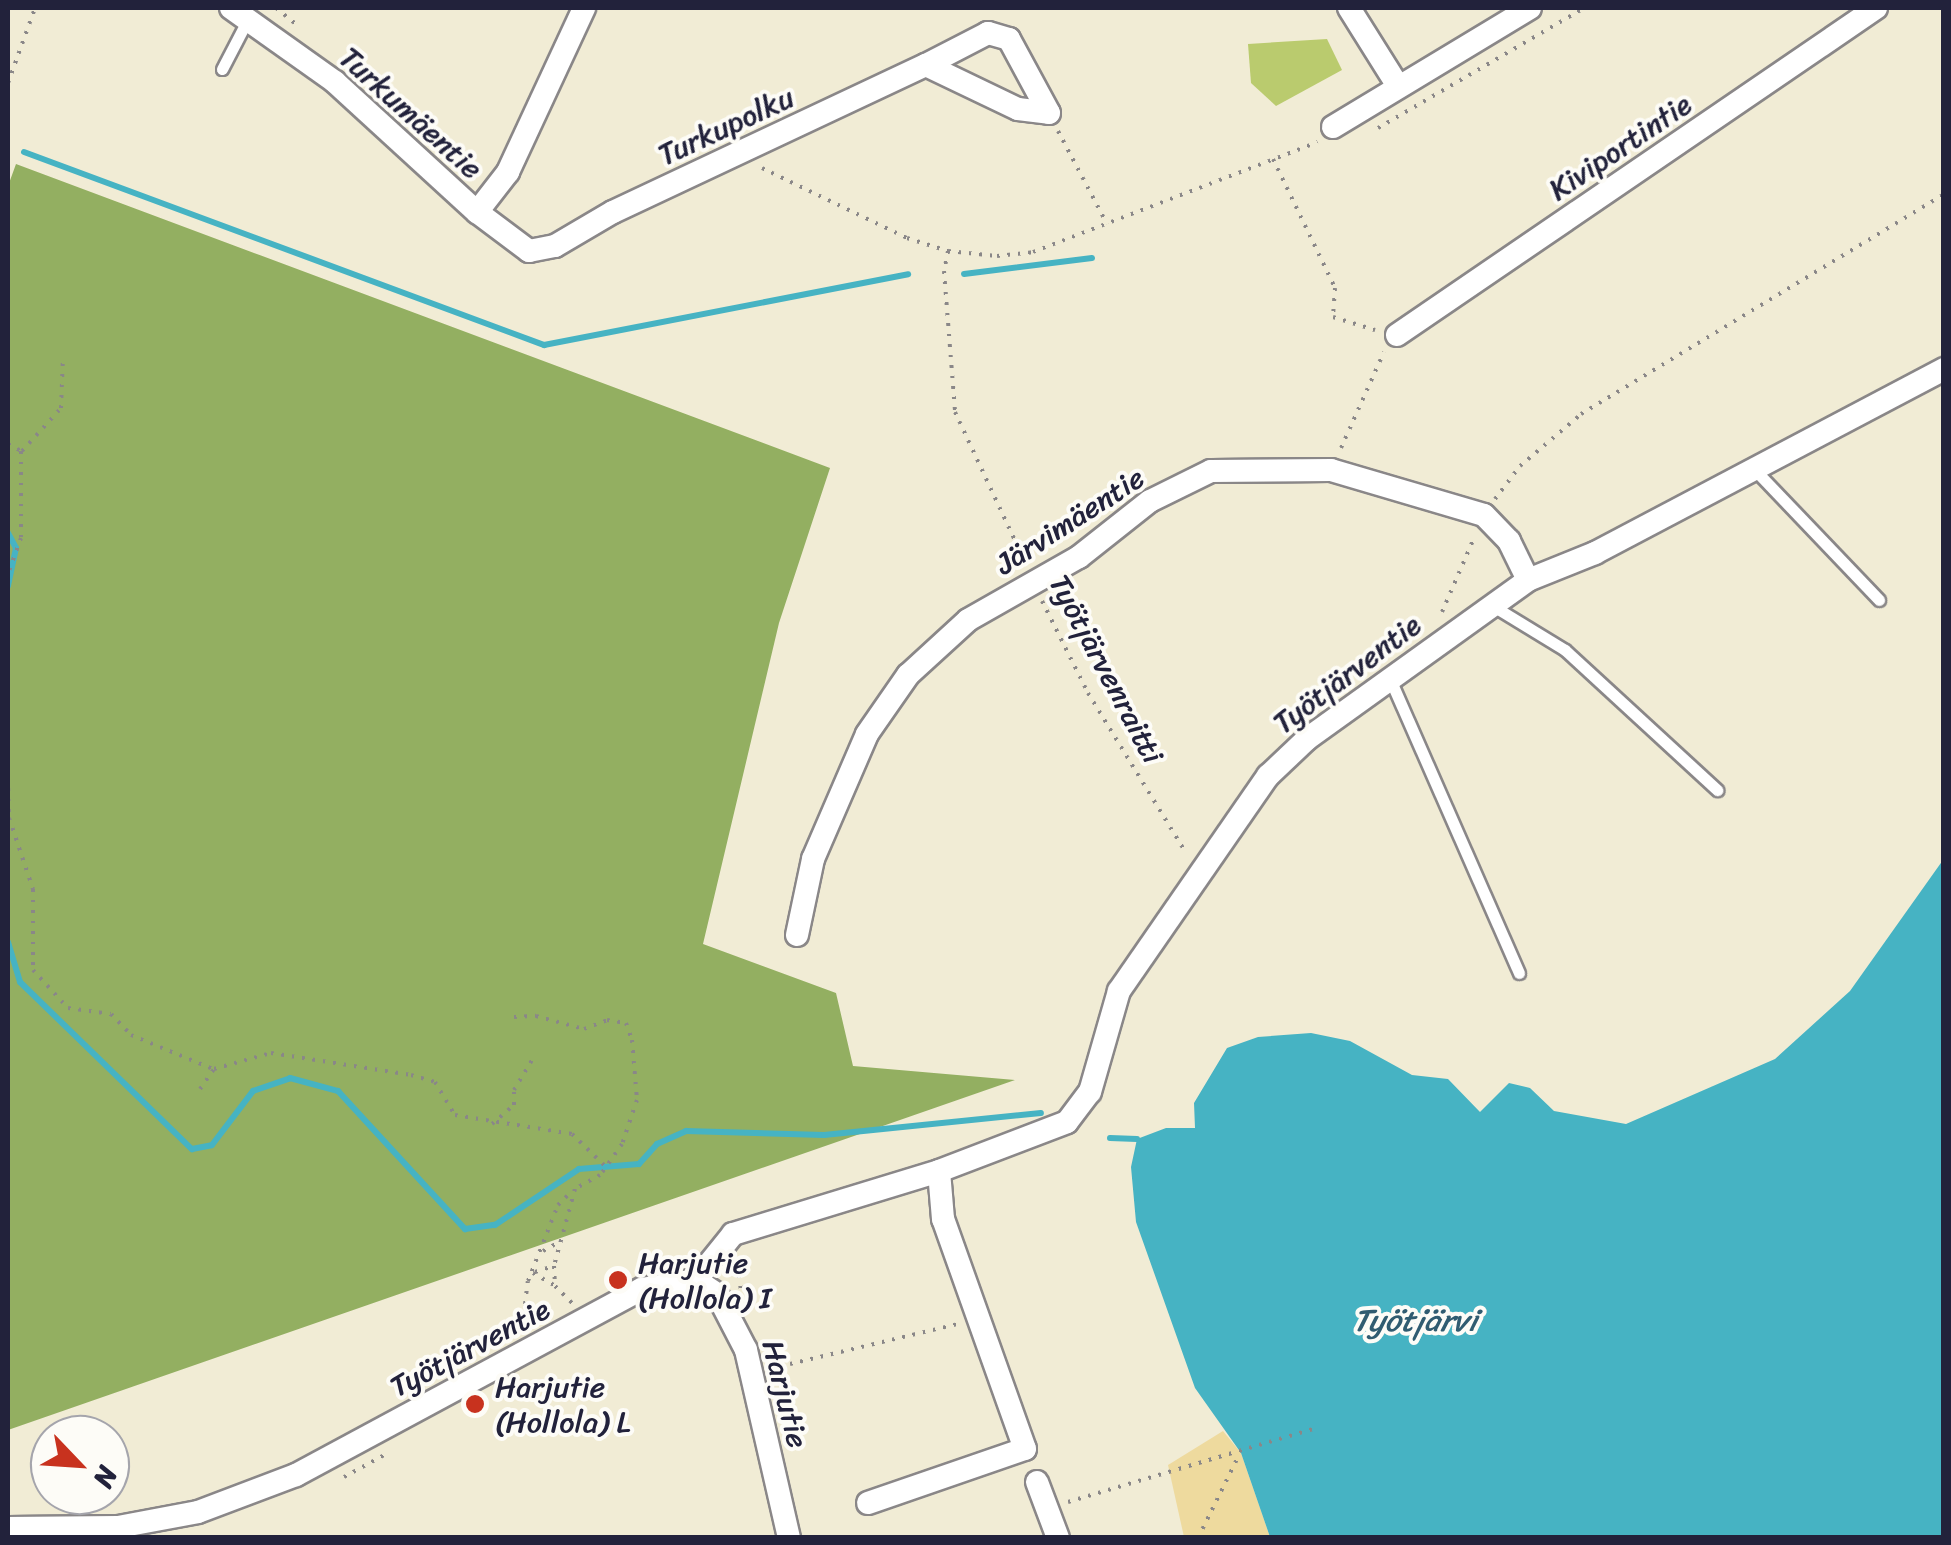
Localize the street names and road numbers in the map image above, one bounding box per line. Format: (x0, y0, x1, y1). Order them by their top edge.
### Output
street label: Turkumäentie (332, 39, 490, 187)
street label: Turkupolku (652, 79, 800, 173)
street label: Kiviportintie (1542, 86, 1698, 208)
street label: Järvimäentie (989, 460, 1151, 582)
street label: Työtjärvenraitti (1041, 569, 1171, 769)
street label: Työtjärventie (1266, 607, 1428, 741)
street label: Työtjärventie (384, 1291, 556, 1405)
street label: Harjutie (754, 1336, 816, 1452)

